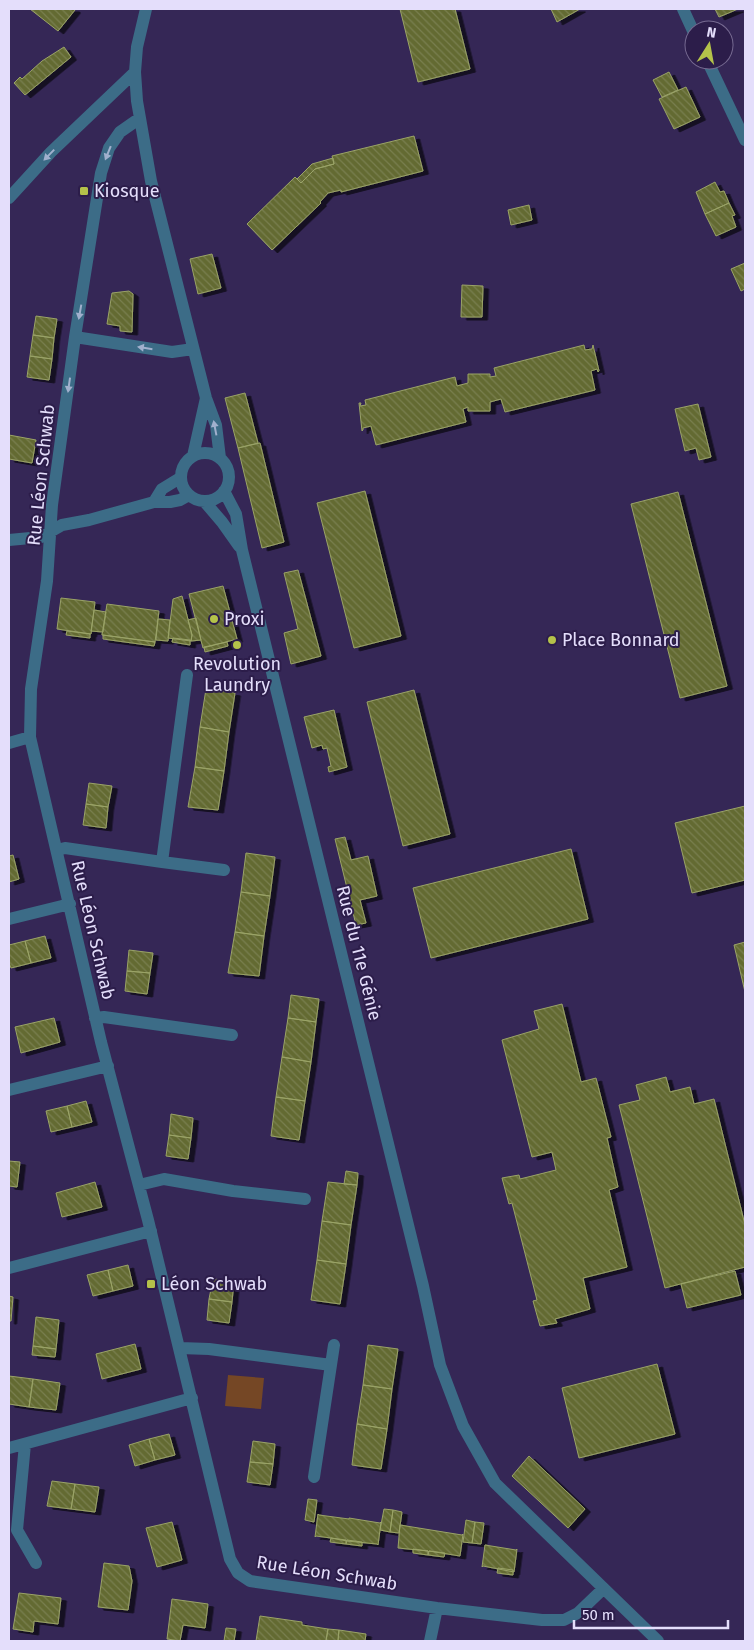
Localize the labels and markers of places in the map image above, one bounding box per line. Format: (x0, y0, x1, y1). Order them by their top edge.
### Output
place label: Kiosque (94, 180, 160, 202)
marker: Kiosque (78, 185, 90, 197)
place label: Proxi (224, 608, 265, 630)
marker: Proxi (208, 613, 220, 625)
place label: Place Bonnard (562, 629, 680, 651)
marker: Place Bonnard (546, 634, 558, 646)
marker: Revolution Laundry (231, 639, 243, 651)
place label: Revolution Laundry (193, 653, 281, 696)
place label: Léon Schwab (161, 1273, 267, 1295)
marker: Léon Schwab (145, 1278, 157, 1290)

